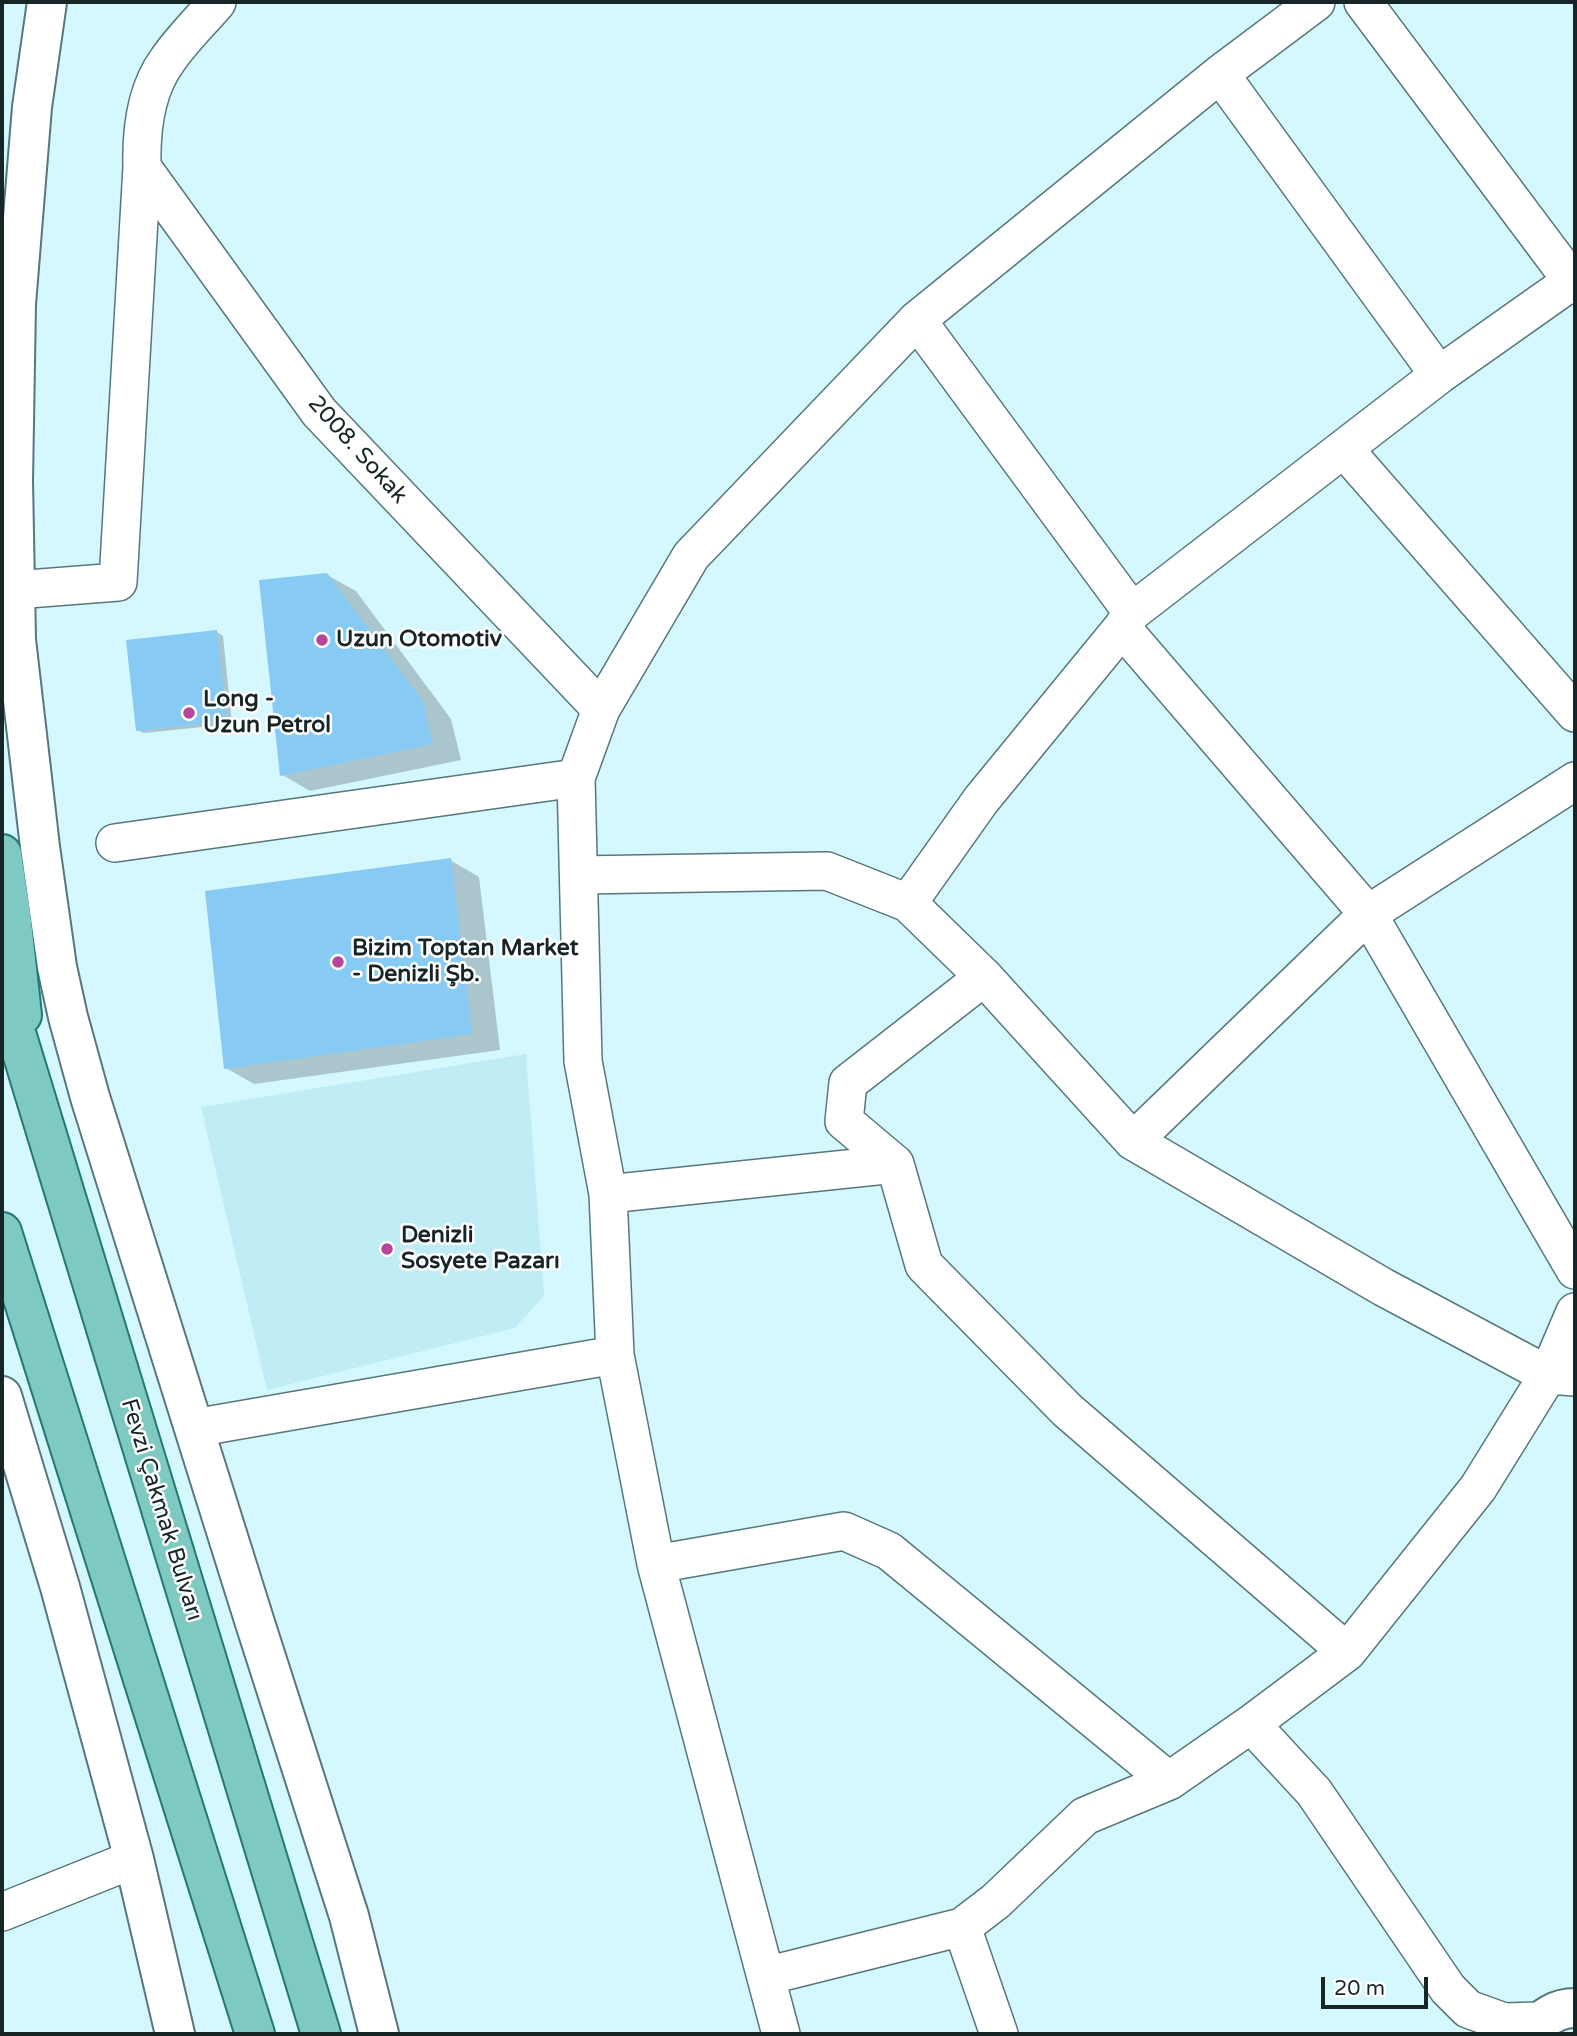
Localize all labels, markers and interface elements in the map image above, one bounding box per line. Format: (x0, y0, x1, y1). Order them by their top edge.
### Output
street label: 2008. Sokak (301, 390, 413, 510)
place label: Uzun Otomotiv (336, 626, 502, 654)
marker: Uzun Otomotiv (314, 632, 330, 648)
place label: Long - Uzun Petrol (203, 686, 331, 740)
marker: Long - Uzun Petrol (181, 705, 197, 721)
place label: Bizim Toptan Market - Denizli Şb. (352, 935, 578, 989)
marker: Bizim Toptan Market - Denizli Şb. (330, 954, 346, 970)
place label: Denizli Sosyete Pazarı (401, 1222, 560, 1276)
marker: Denizli Sosyete Pazarı (379, 1241, 395, 1257)
street label: Fevzi Çakmak Bulvarı (114, 1396, 208, 1624)
scale bar (1325, 1962, 1432, 2006)
text: 20 m (1334, 1976, 1385, 2001)

